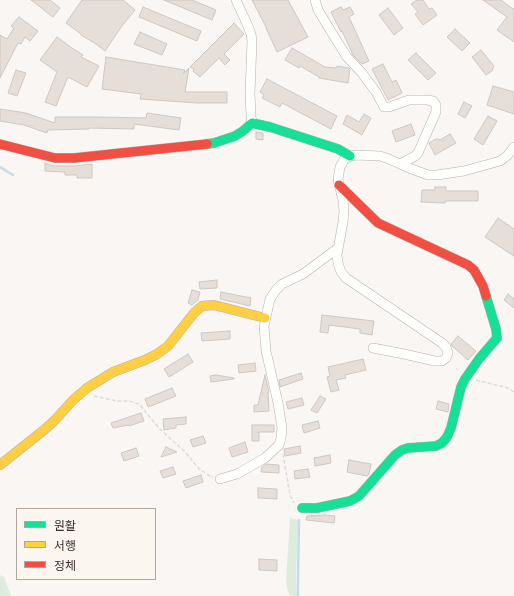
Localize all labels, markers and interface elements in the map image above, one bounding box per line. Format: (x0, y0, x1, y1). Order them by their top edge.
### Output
legend (16, 508, 156, 580)
text: 원활 (54, 518, 76, 533)
text: 서행 (54, 538, 76, 553)
text: 정체 (54, 558, 76, 573)

